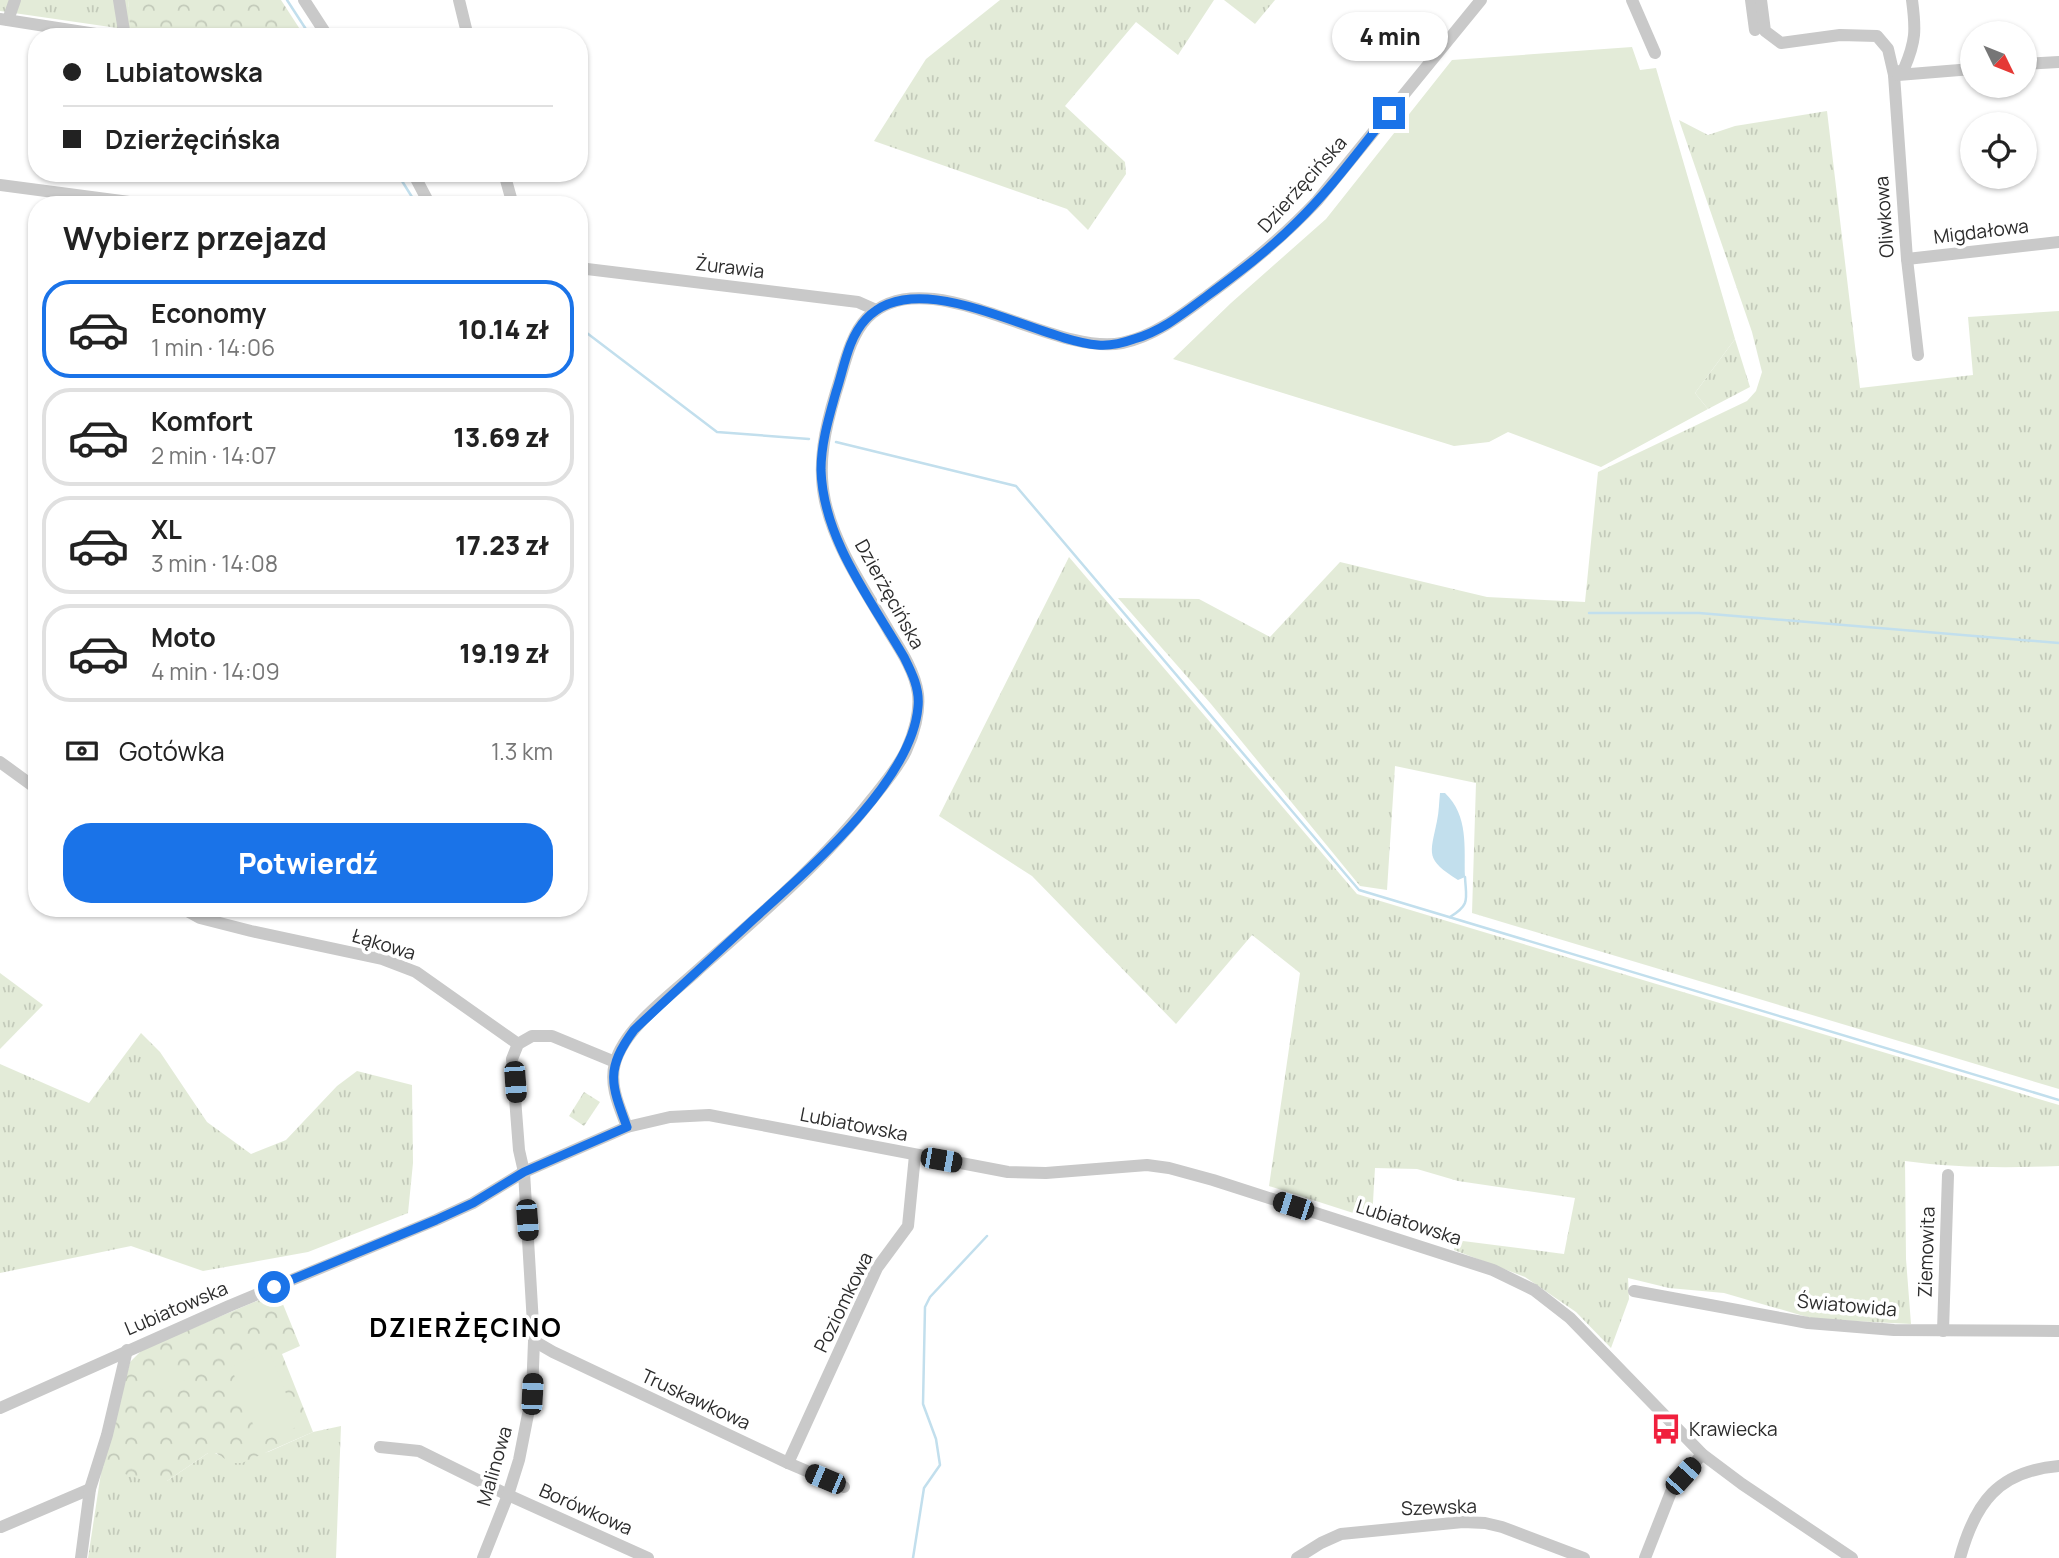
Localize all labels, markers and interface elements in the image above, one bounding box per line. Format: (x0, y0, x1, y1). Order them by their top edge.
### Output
callout: 4 min (1331, 11, 1447, 60)
text: 4 min (1359, 20, 1421, 52)
north arrow (1960, 21, 2037, 98)
map controls (1960, 21, 2037, 189)
text: Lubiatowska (105, 54, 263, 90)
route end (1373, 97, 1405, 129)
button: locate (1960, 112, 2037, 189)
text: Dzierżęcińska (105, 121, 280, 157)
street label: Dzierżęcińska (1252, 130, 1352, 238)
street label: Oliwkowa (1868, 175, 1900, 259)
street label: Migdałowa (1932, 212, 2030, 250)
text: Wybierz przejazd (63, 216, 327, 260)
street label: Żurawia (694, 250, 766, 284)
text: Economy (151, 295, 266, 331)
icon: car (67, 298, 130, 361)
text: 10.14 zł (458, 311, 549, 347)
text: 1 min · 14:06 (151, 331, 275, 363)
text: Komfort (151, 403, 253, 439)
icon: car (67, 406, 130, 469)
text: 13.69 zł (453, 419, 549, 455)
text: 2 min · 14:07 (151, 439, 277, 471)
text: XL (151, 511, 182, 547)
icon: car (67, 514, 130, 577)
text: 17.23 zł (455, 527, 549, 563)
street label: Dzierżęcińska (849, 534, 931, 654)
text: 3 min · 14:08 (151, 547, 278, 579)
text: Moto (151, 619, 216, 655)
icon: car (67, 622, 130, 685)
text: 19.19 zł (459, 635, 549, 671)
text: 4 min · 14:09 (151, 655, 280, 687)
icon: cash (63, 732, 101, 770)
text: Gotówka (119, 733, 225, 769)
text: 1.3 km (491, 735, 553, 767)
button: Potwierdź (63, 823, 553, 903)
street label: Łąkowa (349, 922, 419, 966)
car (504, 1060, 527, 1104)
street label: Lubiatowska (798, 1101, 910, 1147)
car (919, 1146, 964, 1174)
car (1270, 1190, 1317, 1222)
street label: Lubiatowska (1353, 1193, 1465, 1251)
car (516, 1198, 539, 1242)
street label: Ziemowita (1911, 1206, 1941, 1298)
street label: Poziomkowa (807, 1247, 879, 1357)
route start (258, 1271, 290, 1303)
street label: Lubiatowska (121, 1275, 231, 1341)
street label: Światowida (1796, 1288, 1898, 1322)
district label: DZIERŻĘCINO (369, 1309, 563, 1345)
street label: Truskawkowa (637, 1362, 755, 1436)
car (521, 1372, 544, 1416)
bus stop icon: Krawiecka (1649, 1412, 1683, 1446)
place label: Krawiecka (1689, 1416, 1778, 1442)
street label: Malinowa (470, 1423, 518, 1509)
car (1662, 1453, 1705, 1499)
car (802, 1461, 849, 1497)
street label: Borówkowa (535, 1477, 637, 1541)
street label: Szewska (1401, 1493, 1477, 1521)

